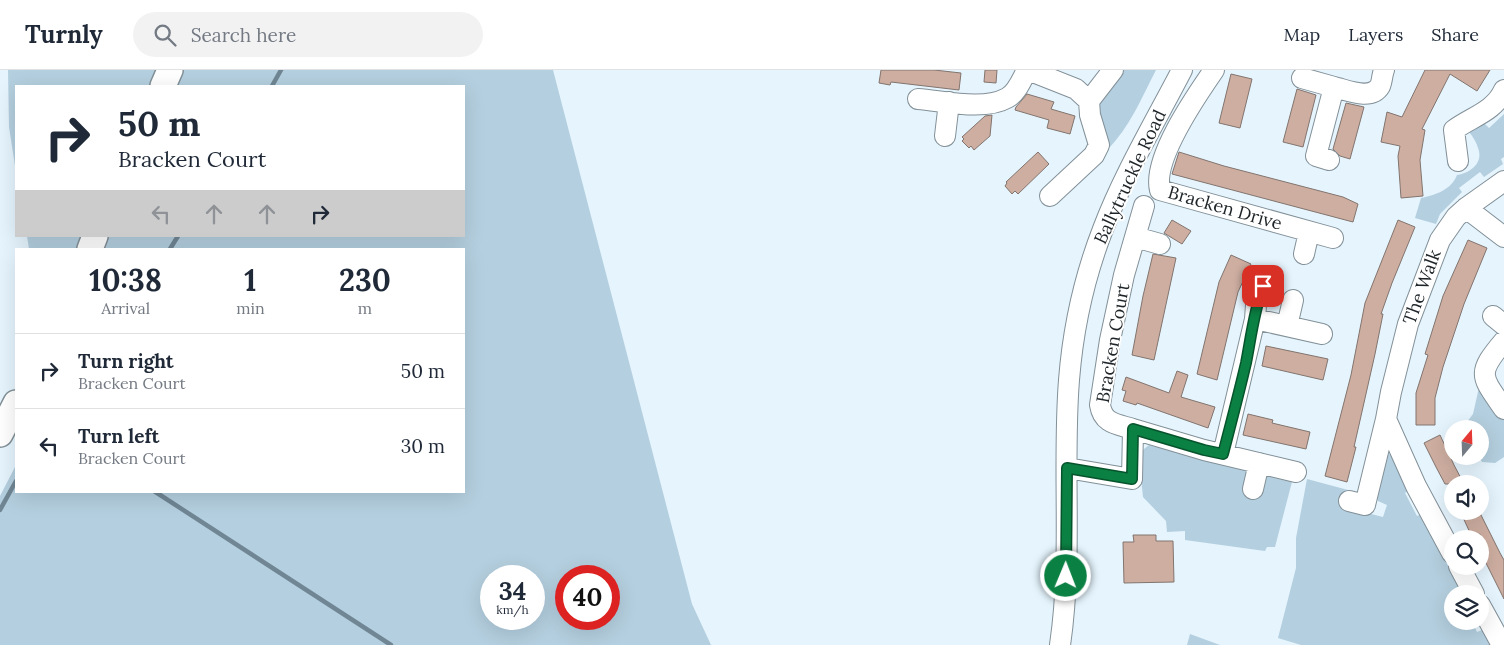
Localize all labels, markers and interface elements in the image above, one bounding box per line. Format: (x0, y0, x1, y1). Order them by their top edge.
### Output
search box (133, 12, 483, 57)
text: Turnly (25, 19, 103, 50)
icon: search (151, 21, 179, 49)
text: Search here (191, 23, 296, 47)
text: Map (1284, 23, 1320, 46)
text: Layers (1348, 23, 1403, 46)
text: Share (1431, 23, 1479, 46)
text: 50 m (118, 101, 201, 146)
icon: right (35, 105, 100, 170)
street label: Ballytruckle Road (1088, 106, 1171, 248)
text: Bracken Court (118, 145, 266, 173)
street label: Bracken Drive (1165, 180, 1285, 235)
icon: left (147, 200, 175, 228)
icon: ahead (200, 200, 228, 228)
icon: ahead (253, 200, 281, 228)
icon: right (306, 200, 334, 228)
street label: The Walk (1397, 246, 1446, 327)
text: 10:38 (89, 261, 162, 299)
text: 1 (244, 261, 257, 299)
text: 230 (339, 261, 391, 299)
pin (1242, 265, 1284, 307)
icon: arrive (1249, 272, 1277, 300)
street label: Bracken Court (1091, 281, 1134, 405)
text: Arrival (101, 298, 150, 318)
text: min (236, 298, 265, 318)
text: m (358, 298, 372, 318)
text: Turn right (78, 349, 174, 373)
icon: right (35, 357, 63, 385)
text: 50 m (401, 359, 445, 383)
text: Bracken Court (78, 373, 186, 393)
north arrow (1444, 420, 1489, 465)
map controls (1444, 420, 1489, 630)
text: Turn left (78, 424, 159, 448)
icon: left (35, 432, 63, 460)
text: 30 m (401, 434, 445, 458)
text: Bracken Court (78, 448, 186, 468)
button: sound (1444, 475, 1489, 520)
button: search (1444, 530, 1489, 575)
position arrow (1039, 549, 1091, 601)
speed limit sign: 40 (555, 565, 620, 630)
text: 34 (499, 575, 526, 607)
button: layers (1444, 585, 1489, 630)
text: km/h (496, 602, 529, 617)

